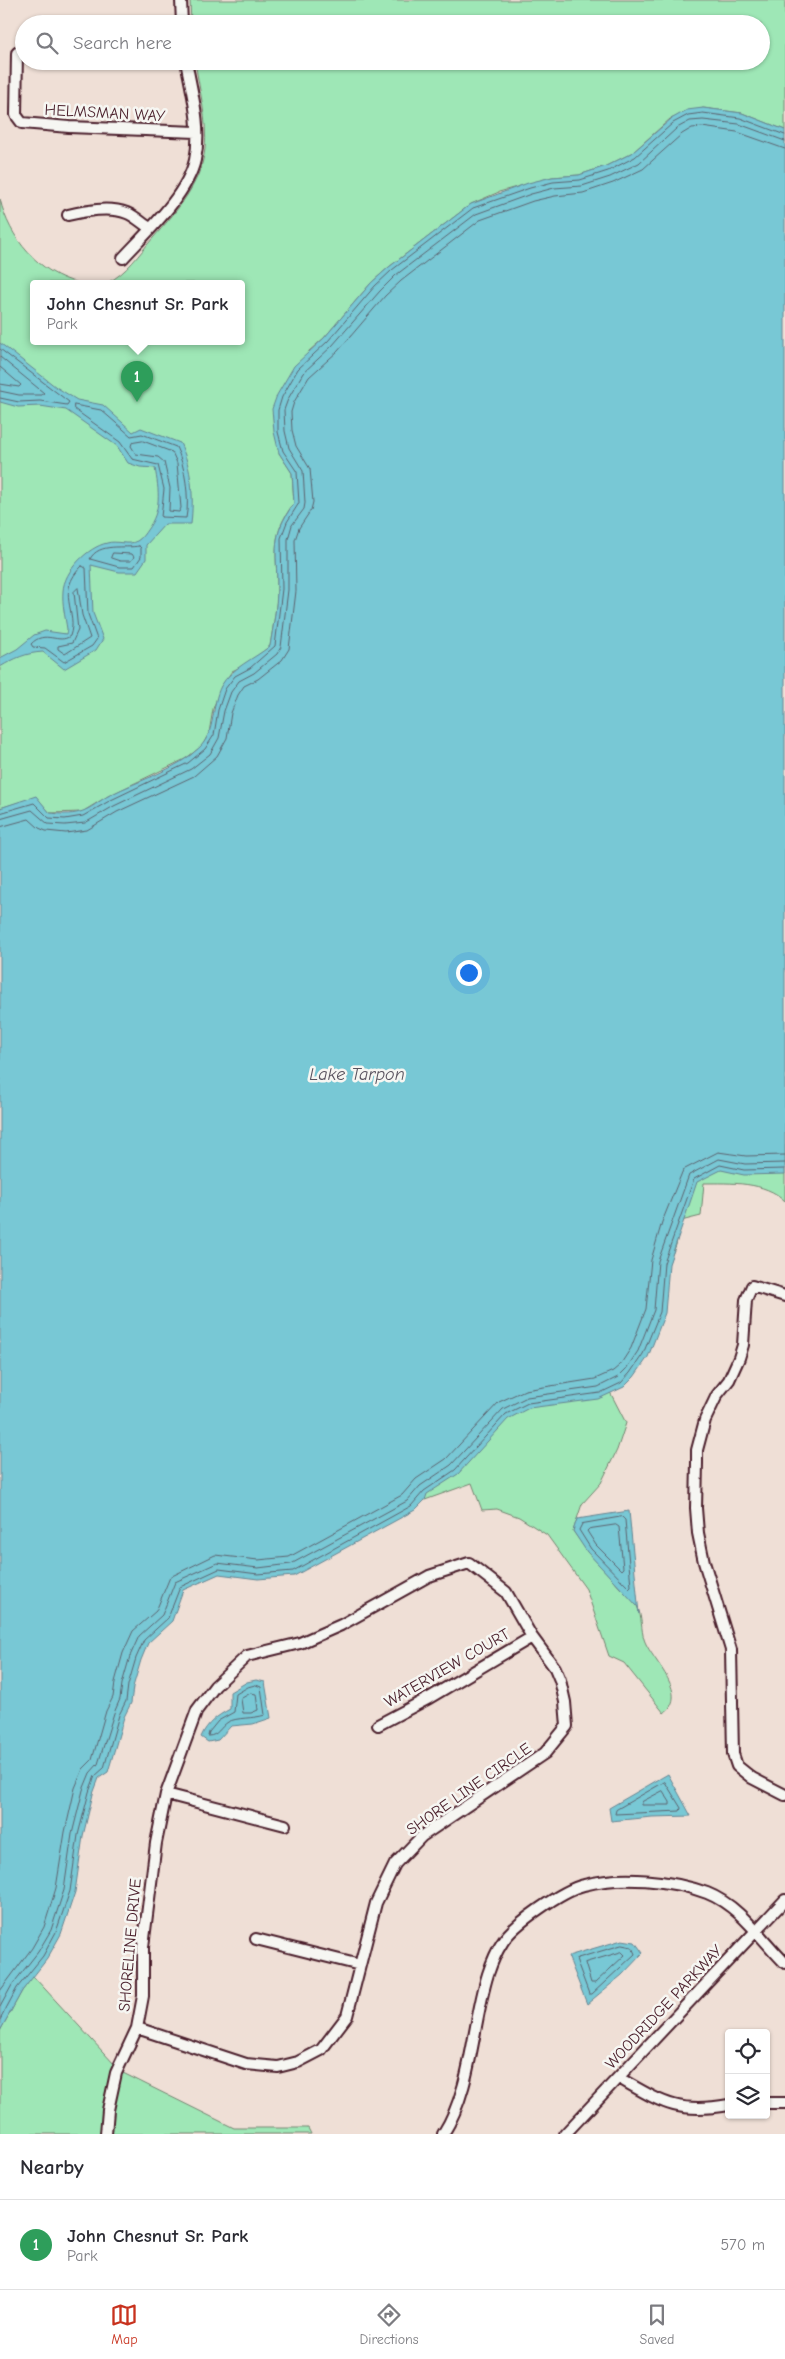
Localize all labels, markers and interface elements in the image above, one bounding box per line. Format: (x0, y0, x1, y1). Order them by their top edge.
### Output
search box (15, 15, 770, 70)
icon: search (33, 29, 61, 57)
text: Search here (73, 32, 172, 54)
street label: HELMSMAN WAY (44, 101, 166, 125)
popup (30, 280, 245, 345)
text: John Chesnut Sr. Park (47, 293, 228, 315)
text: Park (47, 315, 77, 333)
pin: 1 (121, 361, 153, 402)
your location (456, 960, 482, 986)
water label: Lake Tarpon (309, 1064, 405, 1085)
street label: WATERVIEW COURT (381, 1625, 513, 1711)
street label: SHORE LINE CIRCLE (403, 1739, 535, 1839)
street label: SHORELINE DRIVE (115, 1877, 145, 2012)
street label: WOODRIDGE PARKWAY (602, 1941, 727, 2073)
map controls (725, 2029, 770, 2119)
button: locate (725, 2029, 770, 2074)
button: layers (725, 2074, 770, 2119)
text: Nearby (20, 2155, 84, 2179)
text: John Chesnut Sr. Park (67, 2225, 248, 2247)
text: 1 (33, 2236, 39, 2254)
text: 570 m (720, 2236, 765, 2254)
text: Park (67, 2247, 98, 2265)
tab: Map (110, 2301, 138, 2348)
tab: Directions (359, 2301, 419, 2348)
tab: Saved (640, 2301, 675, 2348)

